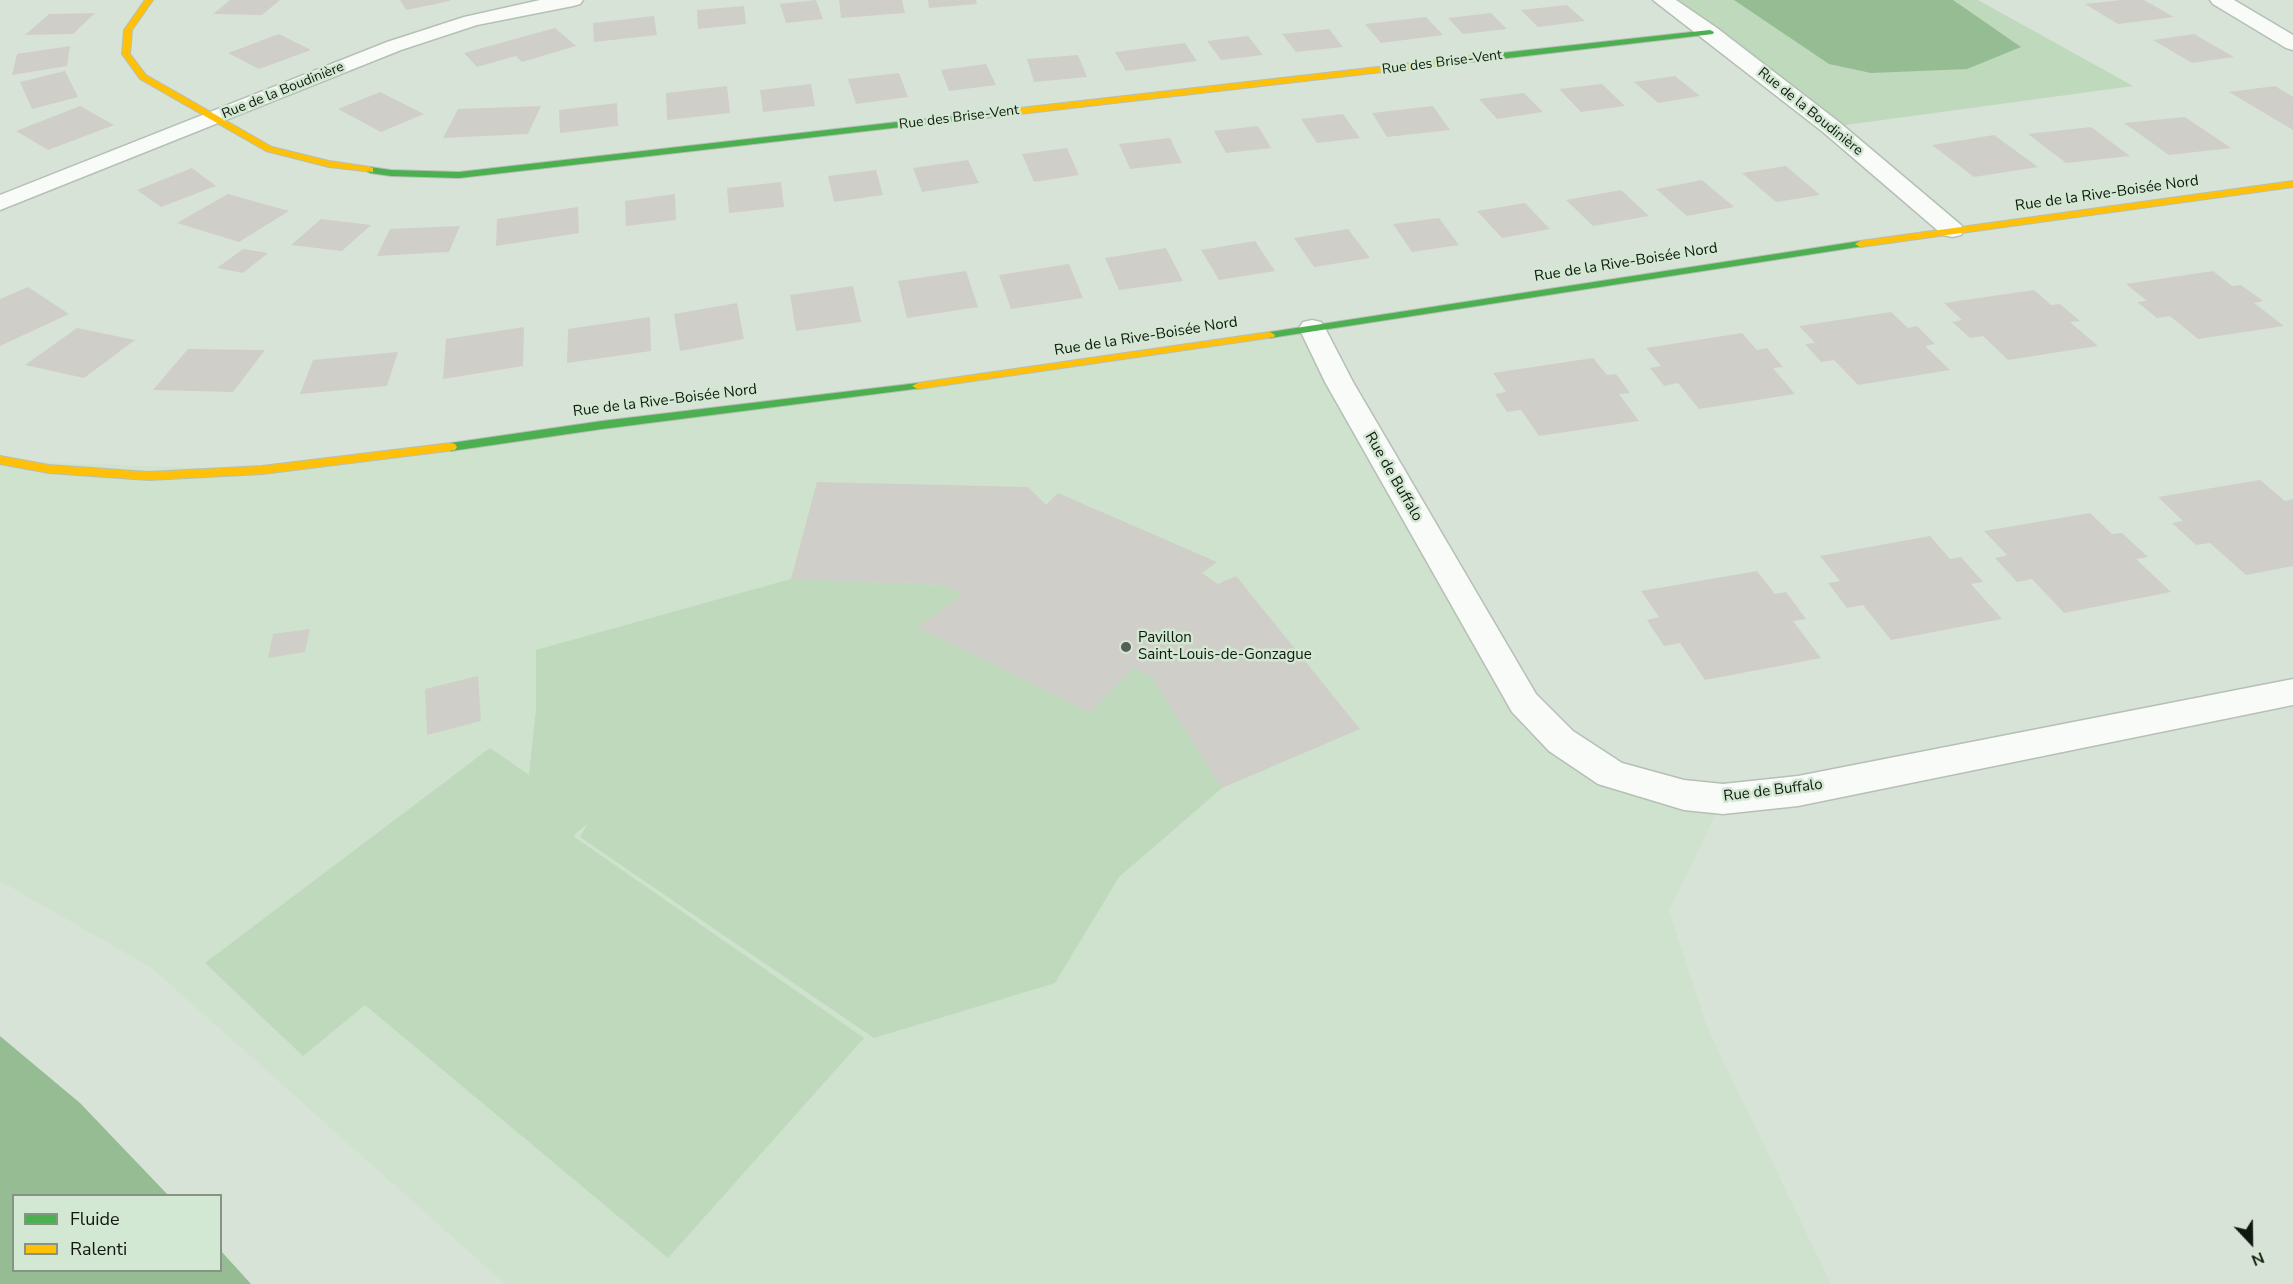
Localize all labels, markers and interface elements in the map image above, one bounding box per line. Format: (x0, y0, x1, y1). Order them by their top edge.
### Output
street label: Rue des Brise-Vent (1381, 47, 1503, 79)
street label: Rue de la Boudinière (220, 59, 346, 123)
street label: Rue de la Boudinière (1754, 65, 1866, 159)
street label: Rue des Brise-Vent (898, 102, 1020, 134)
street label: Rue de la Rive-Boisée Nord (2014, 172, 2200, 216)
street label: Rue de la Rive-Boisée Nord (1533, 240, 1719, 286)
street label: Rue de la Rive-Boisée Nord (1053, 314, 1239, 360)
street label: Rue de la Rive-Boisée Nord (572, 381, 758, 421)
street label: Rue de Buffalo (1360, 429, 1426, 525)
place label: Pavillon Saint-Louis-de-Gonzague (1138, 629, 1312, 664)
marker: Pavillon Saint-Louis-de-Gonzague (1119, 640, 1133, 654)
street label: Rue de Buffalo (1722, 776, 1824, 806)
legend (12, 1194, 222, 1272)
text: Fluide (70, 1207, 120, 1231)
north arrow (2221, 1212, 2281, 1272)
text: Ralenti (70, 1237, 127, 1261)
text: N (2248, 1246, 2267, 1271)

